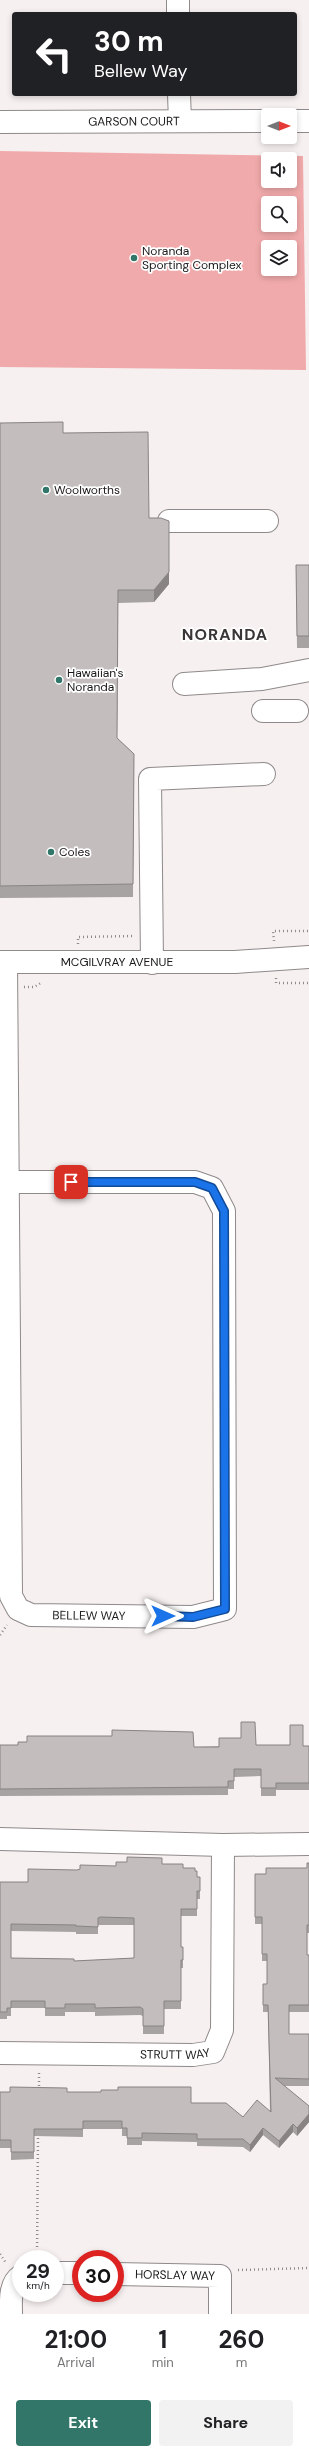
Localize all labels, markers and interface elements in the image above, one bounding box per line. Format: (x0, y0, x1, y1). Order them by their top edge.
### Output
text: 30 m (94, 23, 164, 60)
icon: left (28, 28, 80, 80)
text: Bellew Way (94, 59, 188, 83)
north arrow (261, 108, 297, 144)
map controls (261, 108, 297, 276)
street label: GARSON COURT (88, 113, 180, 130)
button: sound (261, 152, 297, 188)
button: search (261, 196, 297, 232)
button: layers (261, 240, 297, 276)
place label: Noranda Sporting Complex (142, 243, 242, 273)
marker: Noranda Sporting Complex (129, 253, 139, 263)
place label: Woolworths (54, 482, 120, 498)
marker: Woolworths (41, 485, 51, 495)
district label: NORANDA (182, 624, 268, 645)
place label: Hawaiian's Noranda (67, 665, 124, 695)
marker: Hawaiian's Noranda (54, 675, 64, 685)
place label: Coles (59, 844, 90, 860)
marker: Coles (46, 847, 56, 857)
street label: MCGILVRAY AVENUE (61, 954, 173, 970)
pin (54, 1165, 88, 1199)
icon: arrive (60, 1171, 82, 1193)
position arrow (142, 1595, 184, 1637)
street label: BELLEW WAY (52, 1607, 126, 1624)
street label: STRUTT WAY (140, 2045, 211, 2063)
speed limit sign: 30 (72, 2250, 124, 2302)
text: 29 (26, 2258, 50, 2284)
street label: HORSLAY WAY (135, 2266, 215, 2284)
text: km/h (26, 2279, 50, 2292)
text: 21:00 (45, 2324, 107, 2355)
text: 1 (158, 2324, 167, 2355)
text: 260 (218, 2324, 264, 2355)
text: Arrival (57, 2354, 95, 2371)
text: min (152, 2354, 174, 2371)
text: m (236, 2354, 247, 2371)
button: Exit (16, 2400, 151, 2446)
button: Share (159, 2400, 293, 2446)

